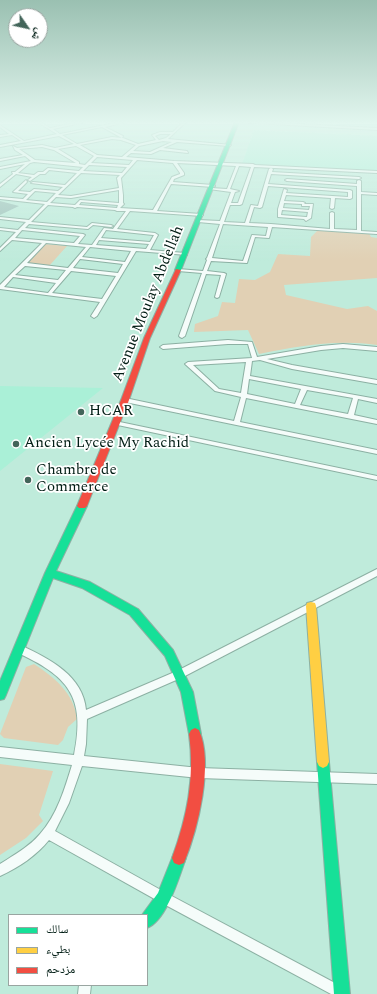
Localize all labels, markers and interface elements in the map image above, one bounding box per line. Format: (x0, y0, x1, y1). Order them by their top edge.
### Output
north arrow (8, 8, 48, 48)
text: ش (27, 25, 48, 44)
street label: Avenue Moulay Abdellah (109, 223, 189, 385)
place label: HCAR (89, 403, 133, 421)
marker: HCAR (76, 407, 86, 417)
place label: Ancien Lycée My Rachid (24, 435, 189, 453)
marker: Ancien Lycée My Rachid (11, 439, 21, 449)
place label: Chambre de Commerce (36, 462, 117, 497)
marker: Chambre de Commerce (23, 475, 33, 485)
legend (8, 914, 148, 986)
text: سالك (46, 920, 68, 939)
text: بطيء (46, 940, 70, 959)
text: مزدحم (46, 960, 75, 979)

